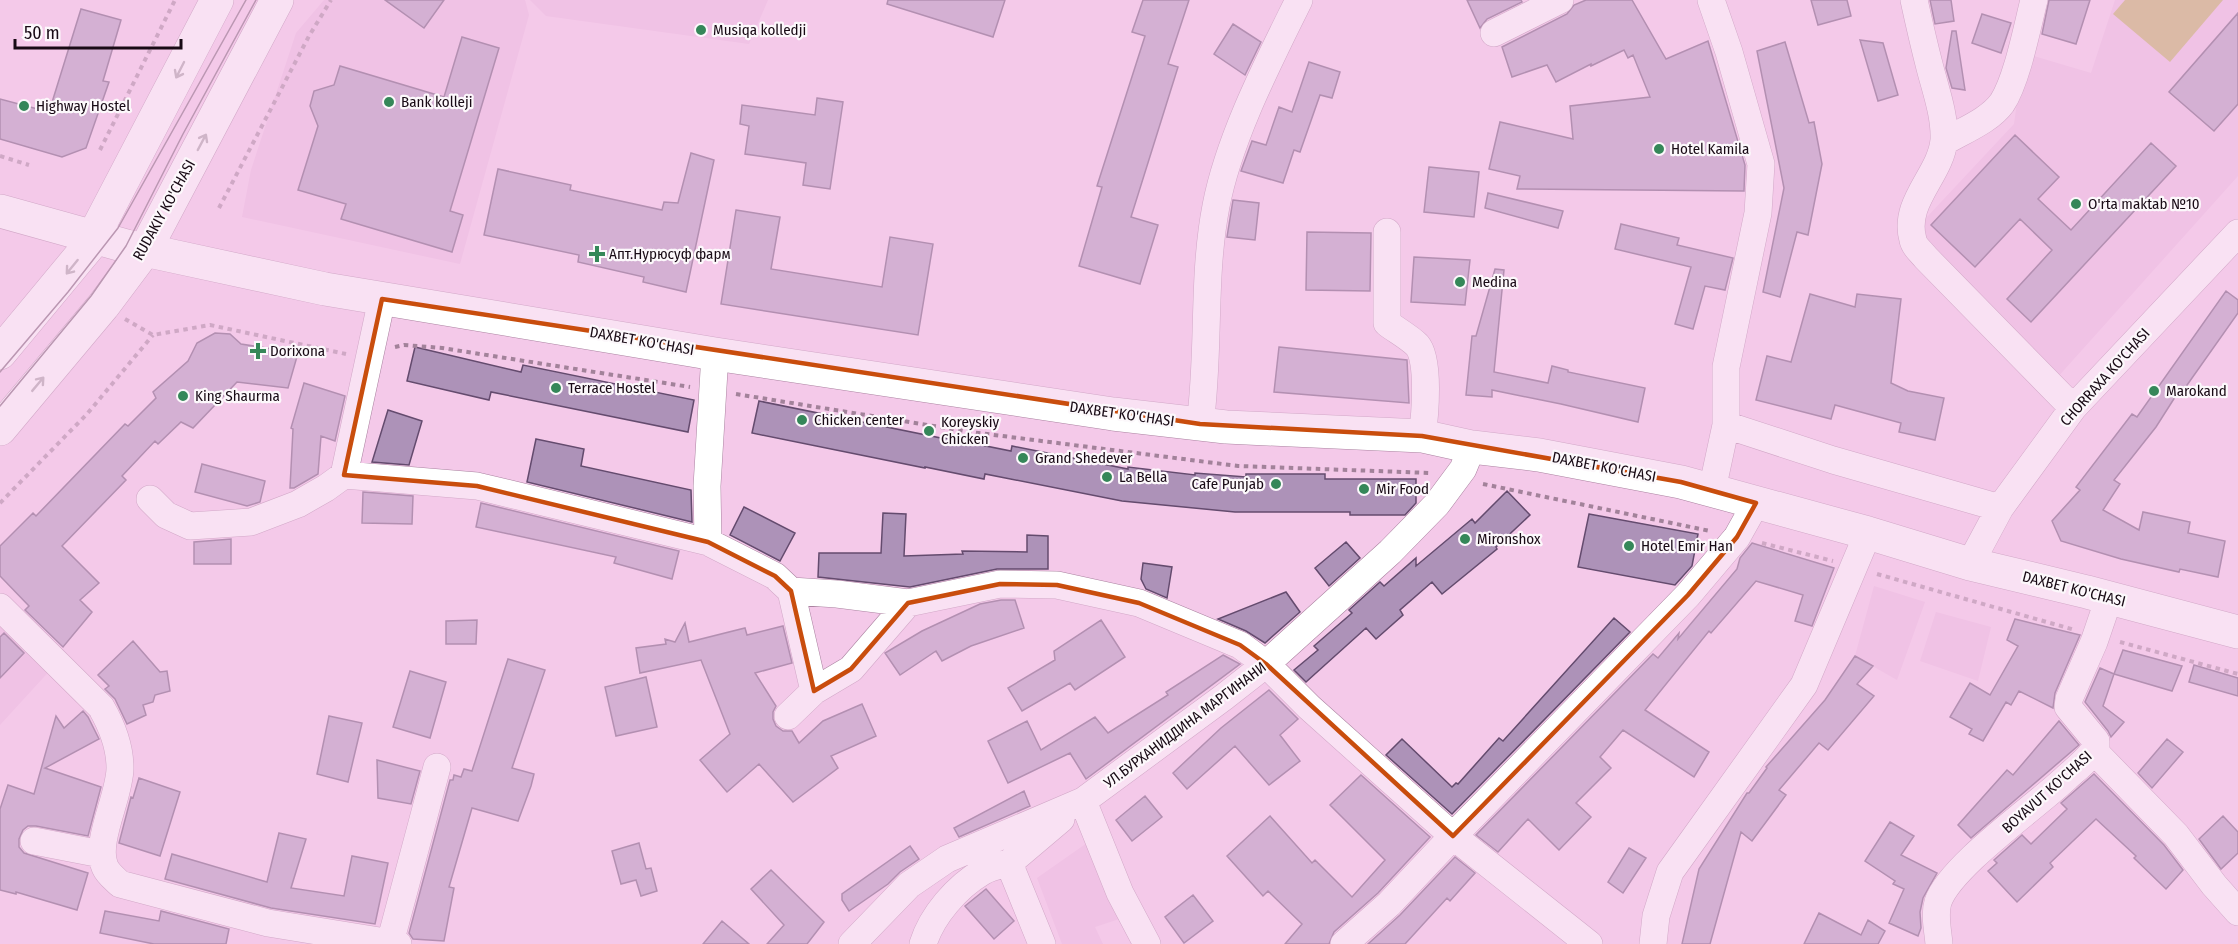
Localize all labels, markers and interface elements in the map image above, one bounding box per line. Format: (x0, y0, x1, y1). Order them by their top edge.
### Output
scale bar (15, 12, 182, 50)
place label: Musiqa kolledji (713, 21, 806, 39)
text: 50 m (24, 22, 60, 44)
marker: Musiqa kolledji (694, 23, 708, 37)
one-way arrow (174, 61, 186, 78)
place label: Bank kolleji (401, 93, 473, 111)
marker: Bank kolleji (382, 95, 396, 109)
place label: Highway Hostel (36, 97, 130, 115)
marker: Highway Hostel (17, 99, 31, 113)
one-way arrow (197, 134, 208, 152)
place label: Hotel Kamila (1671, 140, 1749, 158)
marker: Hotel Kamila (1652, 142, 1666, 156)
street label: RUDAKIY KO'CHASI (129, 157, 199, 263)
place label: O'rta maktab №10 (2088, 195, 2200, 213)
marker: O'rta maktab №10 (2069, 197, 2083, 211)
place label: Апт.Нурюсуф фарм (609, 245, 731, 263)
marker: Апт.Нурюсуф фарм (590, 247, 604, 261)
one-way arrow (65, 259, 78, 275)
place label: Medina (1472, 273, 1517, 291)
marker: Medina (1453, 275, 1467, 289)
street label: DAXBET KO'CHASI (588, 323, 696, 359)
street label: CHORRAXA KO'CHASI (2056, 324, 2154, 430)
place label: Dorixona (270, 342, 325, 360)
marker: Dorixona (251, 344, 265, 358)
one-way arrow (31, 376, 44, 392)
place label: Terrace Hostel (568, 379, 655, 397)
marker: Terrace Hostel (549, 381, 563, 395)
place label: Marokand (2166, 382, 2227, 400)
marker: Marokand (2147, 384, 2161, 398)
place label: King Shaurma (195, 387, 280, 405)
marker: King Shaurma (176, 389, 190, 403)
street label: DAXBET KO'CHASI (1068, 398, 1176, 430)
place label: Chicken center (814, 411, 905, 429)
marker: Chicken center (795, 413, 809, 427)
place label: Koreyskiy Chicken (941, 413, 1000, 448)
marker: Koreyskiy Chicken (922, 424, 936, 438)
street label: DAXBET KO'CHASI (1550, 448, 1658, 486)
place label: Grand Shedever (1035, 449, 1133, 467)
marker: Grand Shedever (1016, 451, 1030, 465)
place label: La Bella (1119, 468, 1167, 486)
marker: La Bella (1100, 470, 1114, 484)
place label: Cafe Punjab (1191, 475, 1264, 493)
marker: Cafe Punjab (1269, 477, 1283, 491)
place label: Mir Food (1376, 480, 1429, 498)
marker: Mir Food (1357, 482, 1371, 496)
place label: Mironshox (1477, 530, 1541, 548)
marker: Mironshox (1458, 532, 1472, 546)
place label: Hotel Emir Han (1641, 537, 1733, 555)
marker: Hotel Emir Han (1622, 539, 1636, 553)
street label: DAXBET KO'CHASI (2021, 567, 2127, 611)
street label: УЛ.БУРХАНИДДИНА МАРГИНАНИ (1100, 658, 1270, 793)
street label: BOYAVUT KO'CHASI (1998, 747, 2096, 837)

